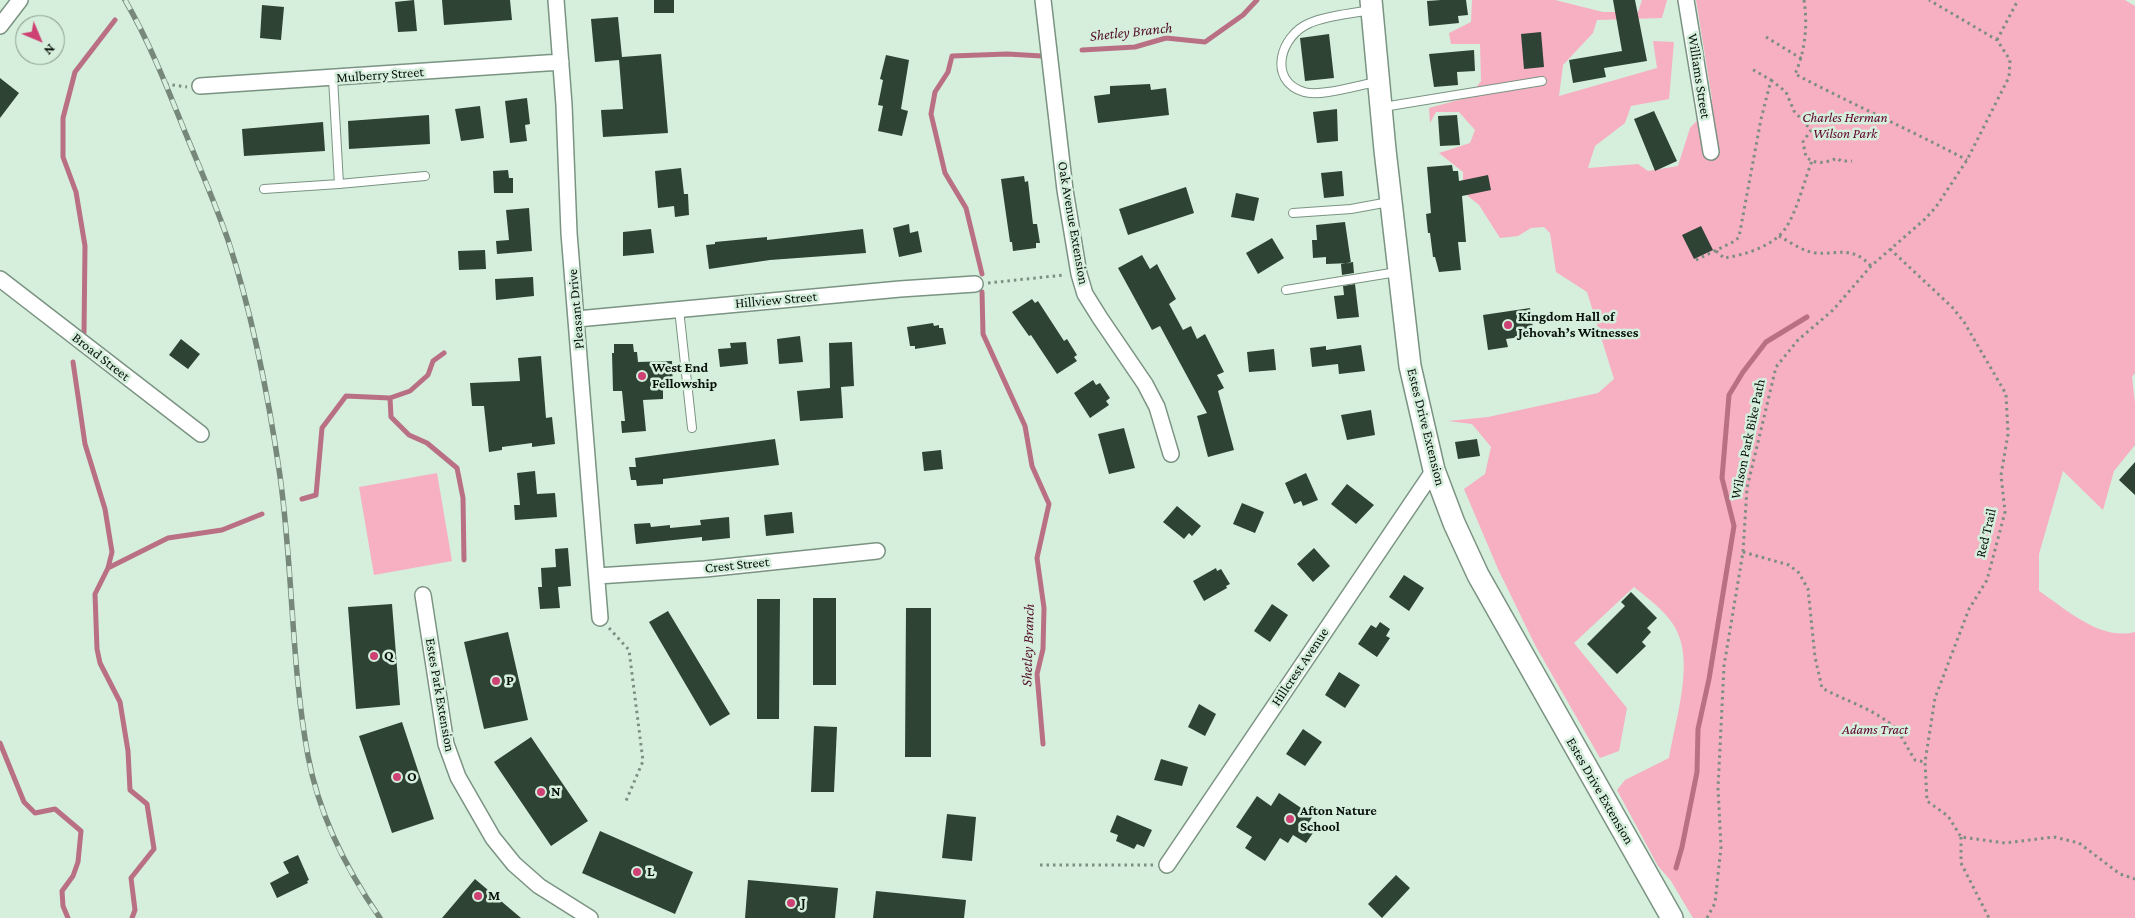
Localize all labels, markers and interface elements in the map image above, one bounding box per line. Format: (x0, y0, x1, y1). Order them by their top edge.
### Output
north arrow (15, 15, 65, 65)
water label: Shetley Branch (1089, 19, 1173, 45)
street label: Williams Street (1684, 32, 1714, 120)
text: N (41, 41, 59, 59)
street label: Mulberry Street (336, 64, 424, 86)
park label: Charles Herman Wilson Park (1802, 110, 1888, 142)
street label: Oak Avenue Extension (1054, 160, 1092, 286)
street label: Pleasant Drive (564, 268, 588, 350)
street label: Hillview Street (734, 288, 818, 312)
place label: Kingdom Hall of Jehovah’s Witnesses (1518, 309, 1638, 342)
marker: Kingdom Hall of Jehovah’s Witnesses (1502, 319, 1514, 331)
street label: Broad Street (69, 329, 133, 385)
place label: West End Fellowship (652, 360, 717, 392)
street label: Estes Drive Extension (1403, 366, 1449, 488)
marker: West End Fellowship (636, 370, 648, 382)
street label: Wilson Park Bike Path (1727, 377, 1769, 501)
street label: Red Trail (1972, 507, 2000, 559)
street label: Crest Street (704, 553, 770, 577)
water label: Shetley Branch (1018, 603, 1038, 687)
street label: Hillcrest Avenue (1268, 625, 1332, 709)
street label: Estes Park Extension (422, 637, 458, 753)
place label: Q (384, 648, 394, 664)
marker: Q (368, 650, 380, 662)
place label: P (506, 673, 514, 689)
marker: P (490, 675, 502, 687)
park label: Adams Tract (1842, 722, 1908, 738)
street label: Estes Drive Extension (1563, 735, 1637, 847)
place label: O (407, 769, 417, 785)
marker: O (391, 771, 403, 783)
place label: N (551, 784, 561, 800)
marker: N (535, 786, 547, 798)
place label: Afton Nature School (1300, 803, 1377, 836)
marker: Afton Nature School (1284, 813, 1296, 825)
place label: L (647, 864, 655, 880)
marker: L (631, 866, 643, 878)
place label: M (488, 888, 500, 904)
marker: M (472, 890, 484, 902)
place label: J (801, 895, 806, 911)
marker: J (785, 897, 797, 909)

